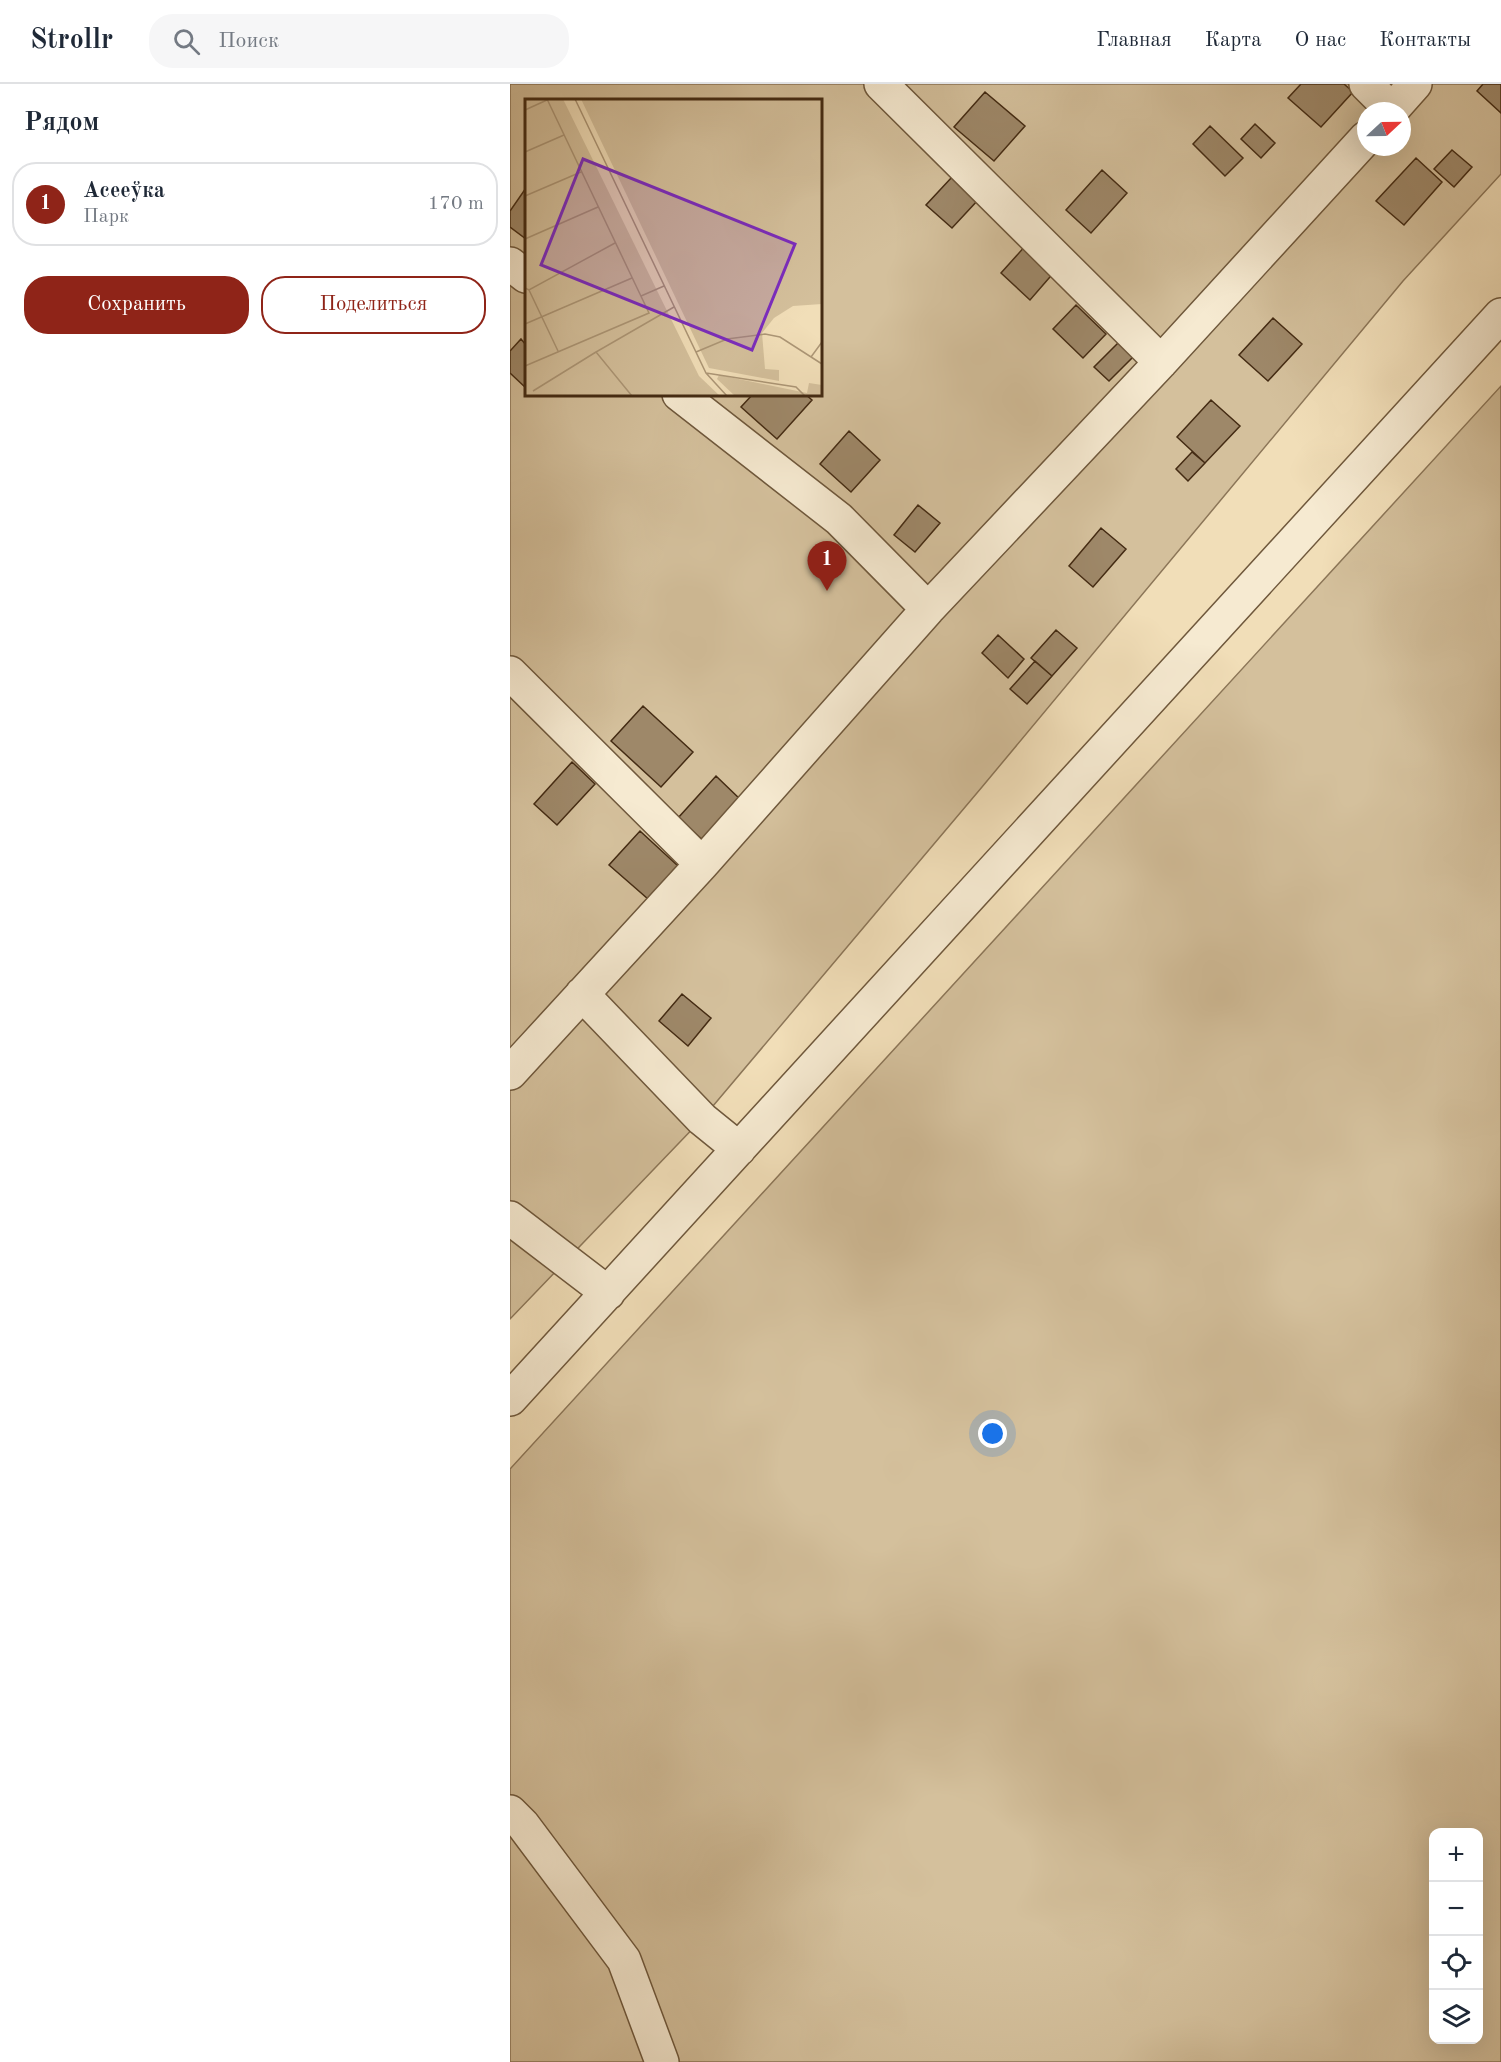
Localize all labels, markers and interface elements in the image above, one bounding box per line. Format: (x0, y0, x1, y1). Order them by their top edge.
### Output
search box (149, 14, 569, 68)
icon: search (170, 25, 203, 58)
text: Strollr (30, 27, 113, 55)
text: Поиск (218, 30, 279, 52)
text: Главная (1096, 30, 1172, 51)
text: Карта (1205, 30, 1262, 51)
text: О нас (1295, 30, 1346, 51)
text: Контакты (1379, 30, 1471, 51)
inset map (525, 99, 822, 396)
north arrow (1357, 102, 1411, 156)
text: Рядом (24, 110, 99, 136)
text: Асееўка (83, 180, 165, 202)
text: 1 (40, 194, 51, 214)
text: 170 m (428, 194, 484, 214)
text: Парк (83, 207, 129, 227)
button: Сохранить (24, 276, 249, 334)
button: Поделиться (261, 276, 486, 334)
pin: 1 (808, 542, 846, 591)
your location (978, 1419, 1007, 1448)
map controls (1429, 1828, 1483, 2044)
button: + (1429, 1828, 1483, 1882)
button: − (1429, 1882, 1483, 1936)
button: locate (1429, 1936, 1483, 1990)
button: layers (1429, 1990, 1483, 2044)

